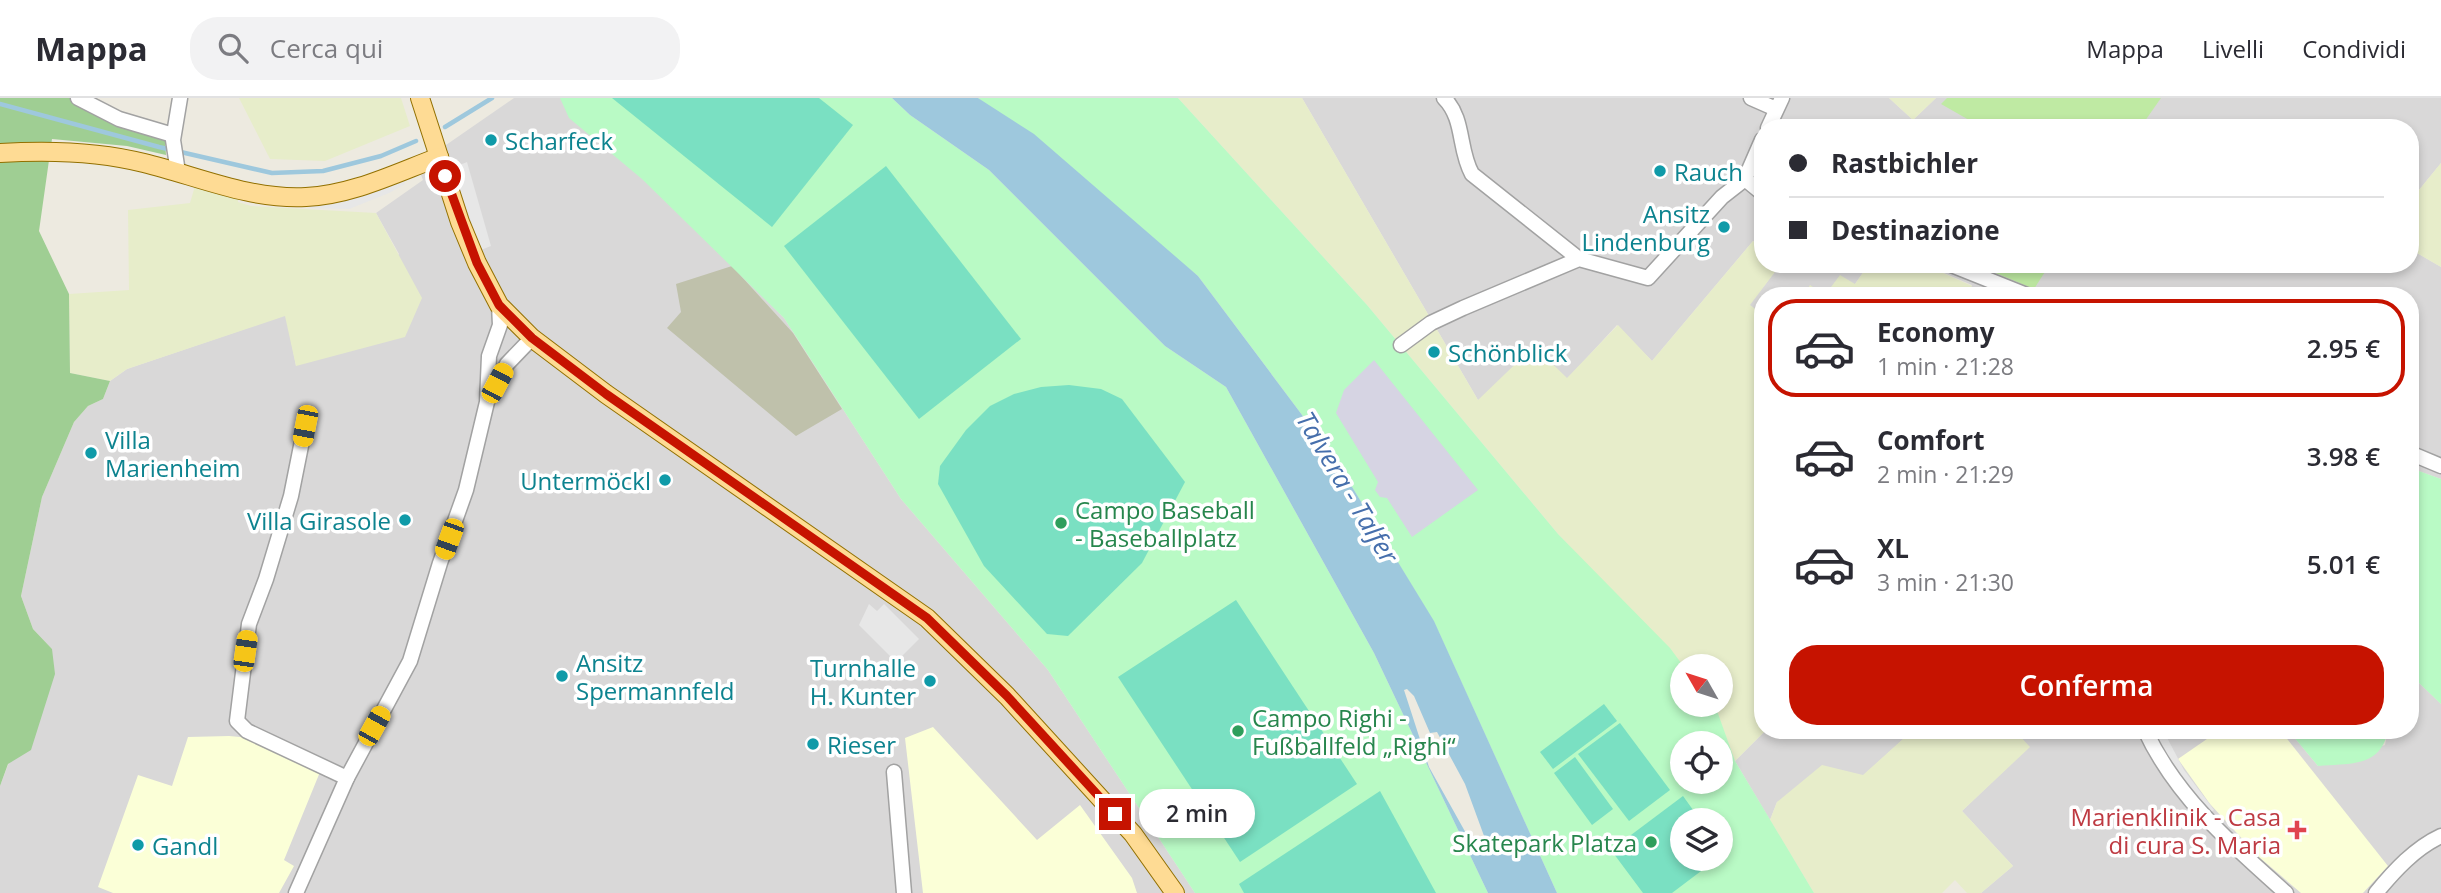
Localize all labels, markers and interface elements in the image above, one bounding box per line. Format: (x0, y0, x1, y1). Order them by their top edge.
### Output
search box (190, 17, 680, 80)
text: Mappa (35, 26, 148, 71)
icon: search (214, 29, 252, 67)
text: Cerca qui (270, 30, 383, 66)
text: Mappa (2086, 32, 2164, 65)
text: Livelli (2202, 32, 2264, 65)
text: Condividi (2302, 32, 2406, 65)
place label: Scharfeck (505, 124, 614, 157)
marker: Scharfeck (483, 132, 499, 148)
text: Rastbichler (1831, 145, 1978, 181)
place label: Rauch (1674, 155, 1743, 188)
route start (429, 160, 461, 192)
marker: Rauch (1652, 163, 1668, 179)
place label: Ansitz Lindenburg (1582, 197, 1710, 258)
text: Destinazione (1831, 212, 2000, 248)
marker: Ansitz Lindenburg (1716, 219, 1732, 235)
text: Economy (1877, 314, 1995, 350)
icon: car (1793, 317, 1856, 380)
text: 2.95 € (2307, 330, 2380, 366)
place label: Schönblick (1448, 336, 1568, 369)
marker: Schönblick (1426, 344, 1442, 360)
text: 1 min · 21:28 (1877, 350, 2014, 382)
car (478, 360, 517, 406)
car (291, 403, 320, 449)
water label: Talvera - Talfer (1288, 404, 1408, 571)
text: Comfort (1877, 422, 1984, 458)
place label: Villa Marienheim (105, 423, 240, 484)
icon: car (1793, 425, 1856, 488)
text: 3.98 € (2307, 438, 2380, 474)
marker: Villa Marienheim (83, 445, 99, 461)
text: 2 min · 21:29 (1877, 458, 2014, 490)
place label: Untermöckl (520, 464, 651, 497)
marker: Untermöckl (657, 472, 673, 488)
place label: Campo Baseball - Baseballplatz (1075, 493, 1255, 554)
place label: Villa Girasole (247, 504, 391, 537)
marker: Villa Girasole (397, 512, 413, 528)
marker: Campo Baseball - Baseballplatz (1053, 515, 1069, 531)
car (432, 516, 467, 562)
text: XL (1877, 530, 1909, 566)
icon: car (1793, 533, 1856, 596)
text: 5.01 € (2307, 546, 2380, 582)
text: 3 min · 21:30 (1877, 566, 2014, 598)
car (232, 629, 259, 673)
button: Conferma (1789, 645, 2384, 725)
place label: Ansitz Spermannfeld (576, 646, 734, 707)
place label: Turnhalle H. Kunter (810, 651, 916, 712)
north arrow (1670, 654, 1732, 718)
map controls (1670, 654, 1733, 871)
marker: Ansitz Spermannfeld (554, 668, 570, 684)
marker: Turnhalle H. Kunter (922, 673, 938, 689)
place label: Campo Righi - Fußballfeld „Righi“ (1252, 701, 1456, 762)
car (355, 703, 394, 749)
marker: Campo Righi - Fußballfeld „Righi“ (1230, 723, 1246, 739)
place label: Rieser (827, 728, 896, 761)
button: locate (1670, 731, 1733, 794)
marker: Rieser (805, 736, 821, 752)
callout: 2 min (1140, 790, 1255, 838)
text: 2 min (1166, 797, 1228, 829)
route end (1099, 798, 1131, 830)
place label: Marienklinik - Casa di cura S. Maria (2070, 800, 2281, 861)
button: layers (1670, 808, 1733, 871)
marker: Marienklinik - Casa di cura S. Maria (2287, 820, 2307, 840)
place label: Skatepark Platza (1452, 826, 1637, 859)
place label: Gandl (152, 829, 218, 862)
marker: Skatepark Platza (1643, 834, 1659, 850)
marker: Gandl (130, 837, 146, 853)

